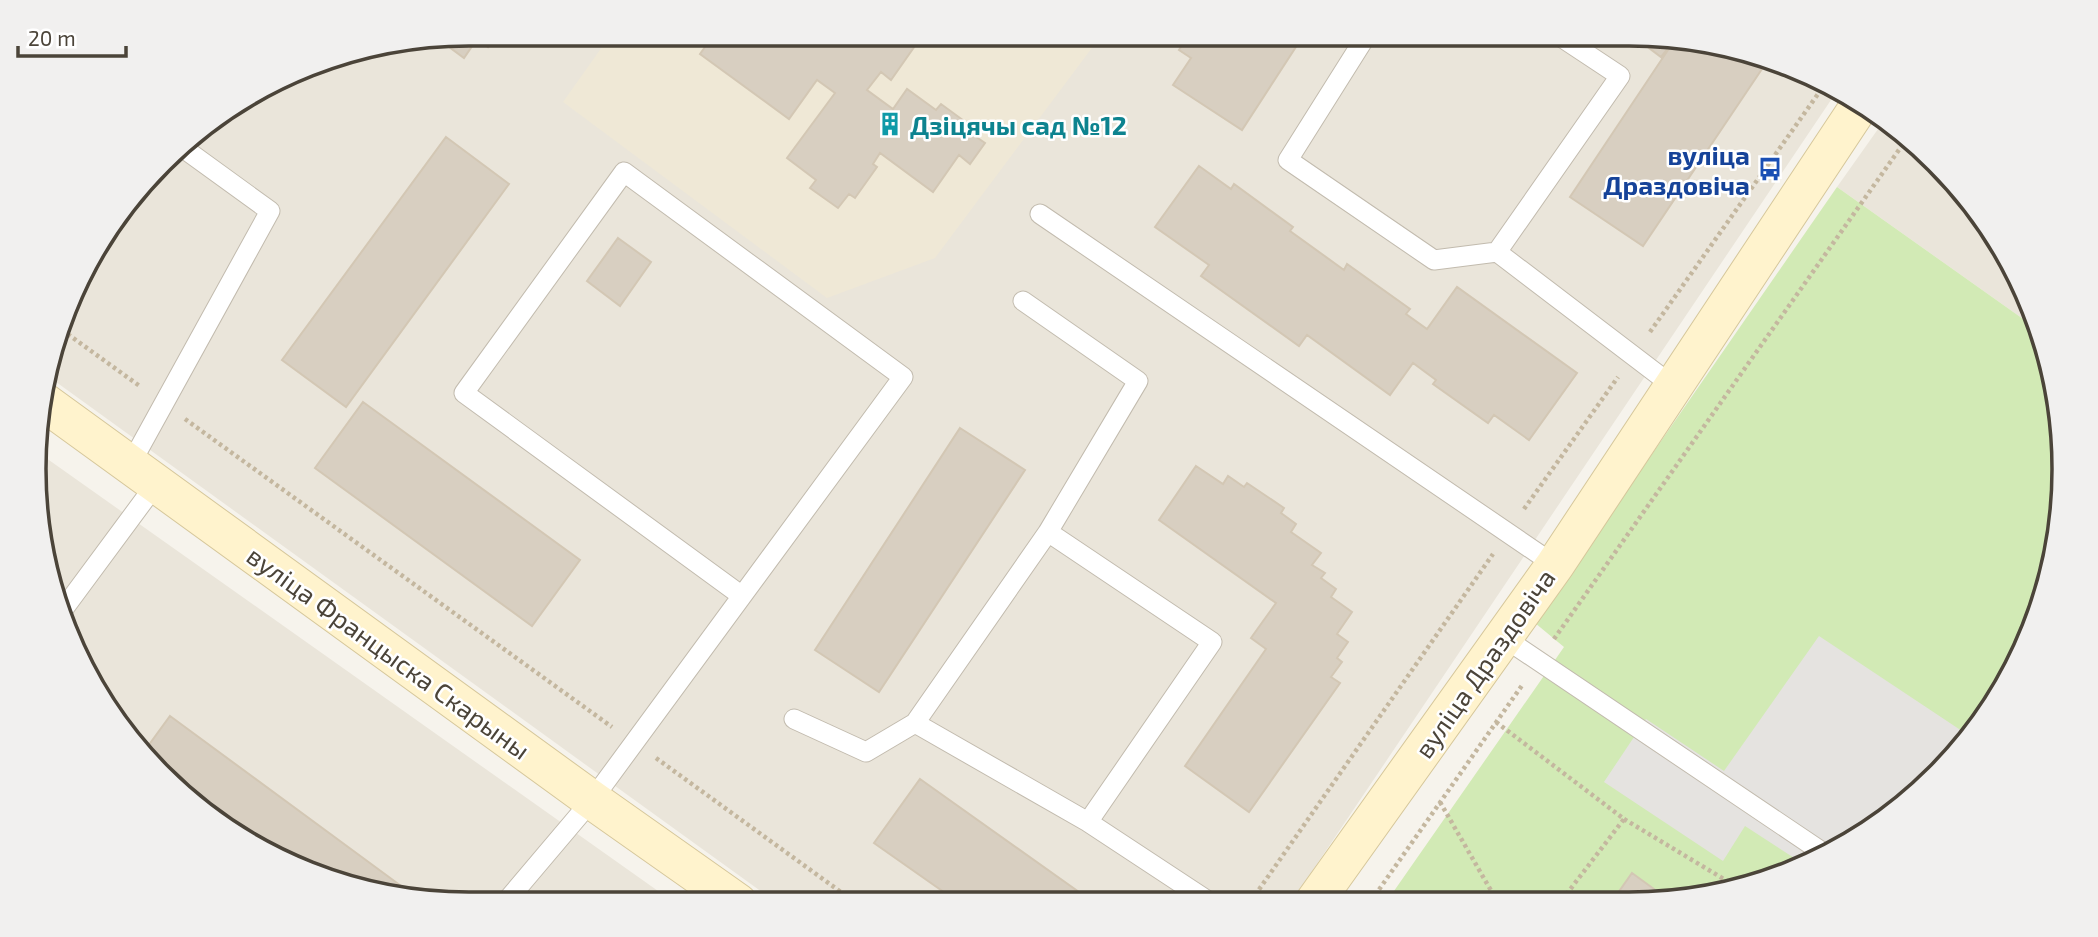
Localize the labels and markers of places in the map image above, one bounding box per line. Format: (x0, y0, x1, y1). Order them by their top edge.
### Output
place label: Дзіцячы сад №12 (910, 109, 1127, 140)
building icon: Дзіцячы сад №12 (876, 110, 904, 138)
place label: вуліца Драздовіча (1603, 139, 1750, 200)
bus stop icon: вуліца Драздовіча (1756, 155, 1784, 183)

